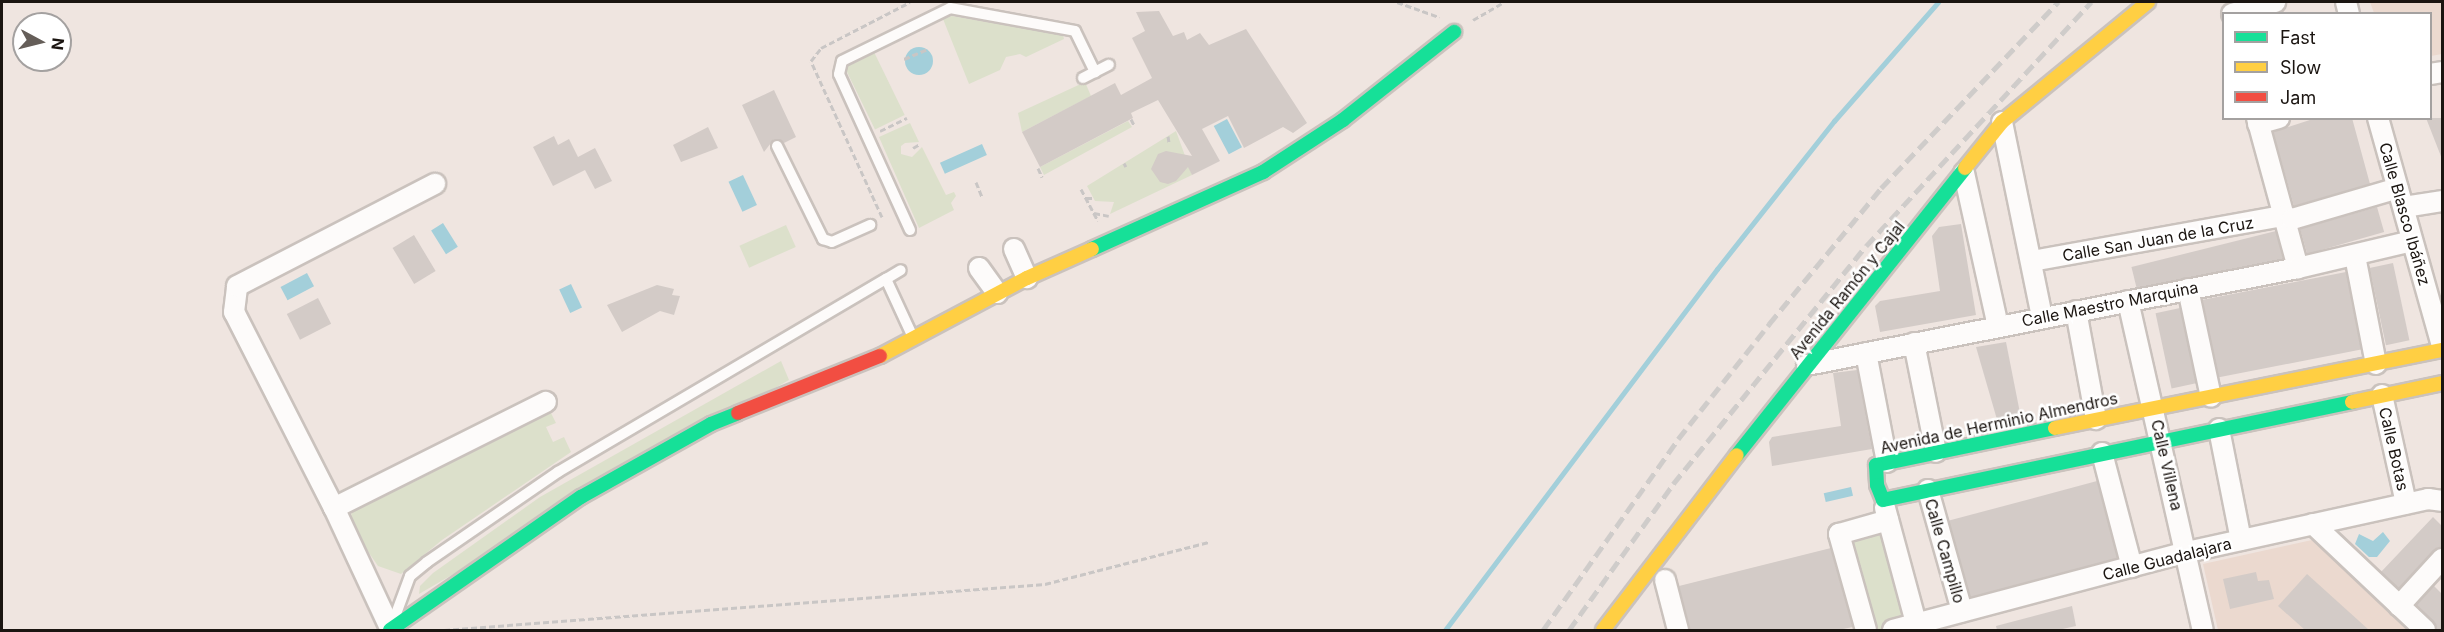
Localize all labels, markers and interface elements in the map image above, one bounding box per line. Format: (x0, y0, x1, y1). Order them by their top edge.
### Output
north arrow (12, 12, 72, 72)
legend (2222, 12, 2432, 120)
text: Fast (2280, 27, 2316, 48)
text: N (47, 37, 69, 51)
text: Slow (2280, 57, 2321, 78)
text: Jam (2280, 87, 2316, 108)
street label: Calle Blasco Ibáñez (2375, 140, 2435, 288)
street label: Calle San Juan de la Cruz (2061, 213, 2255, 265)
street label: Avenida Ramón y Cajal (1785, 217, 1909, 363)
street label: Calle Maestro Marquina (2020, 277, 2200, 331)
street label: Avenida de Herminio Almendros (1878, 388, 2120, 458)
street label: Calle Botas (2375, 405, 2413, 493)
street label: Calle Villena (2147, 418, 2187, 512)
street label: Calle Campillo (1921, 496, 1969, 606)
street label: Calle Guadalajara (2101, 534, 2233, 584)

